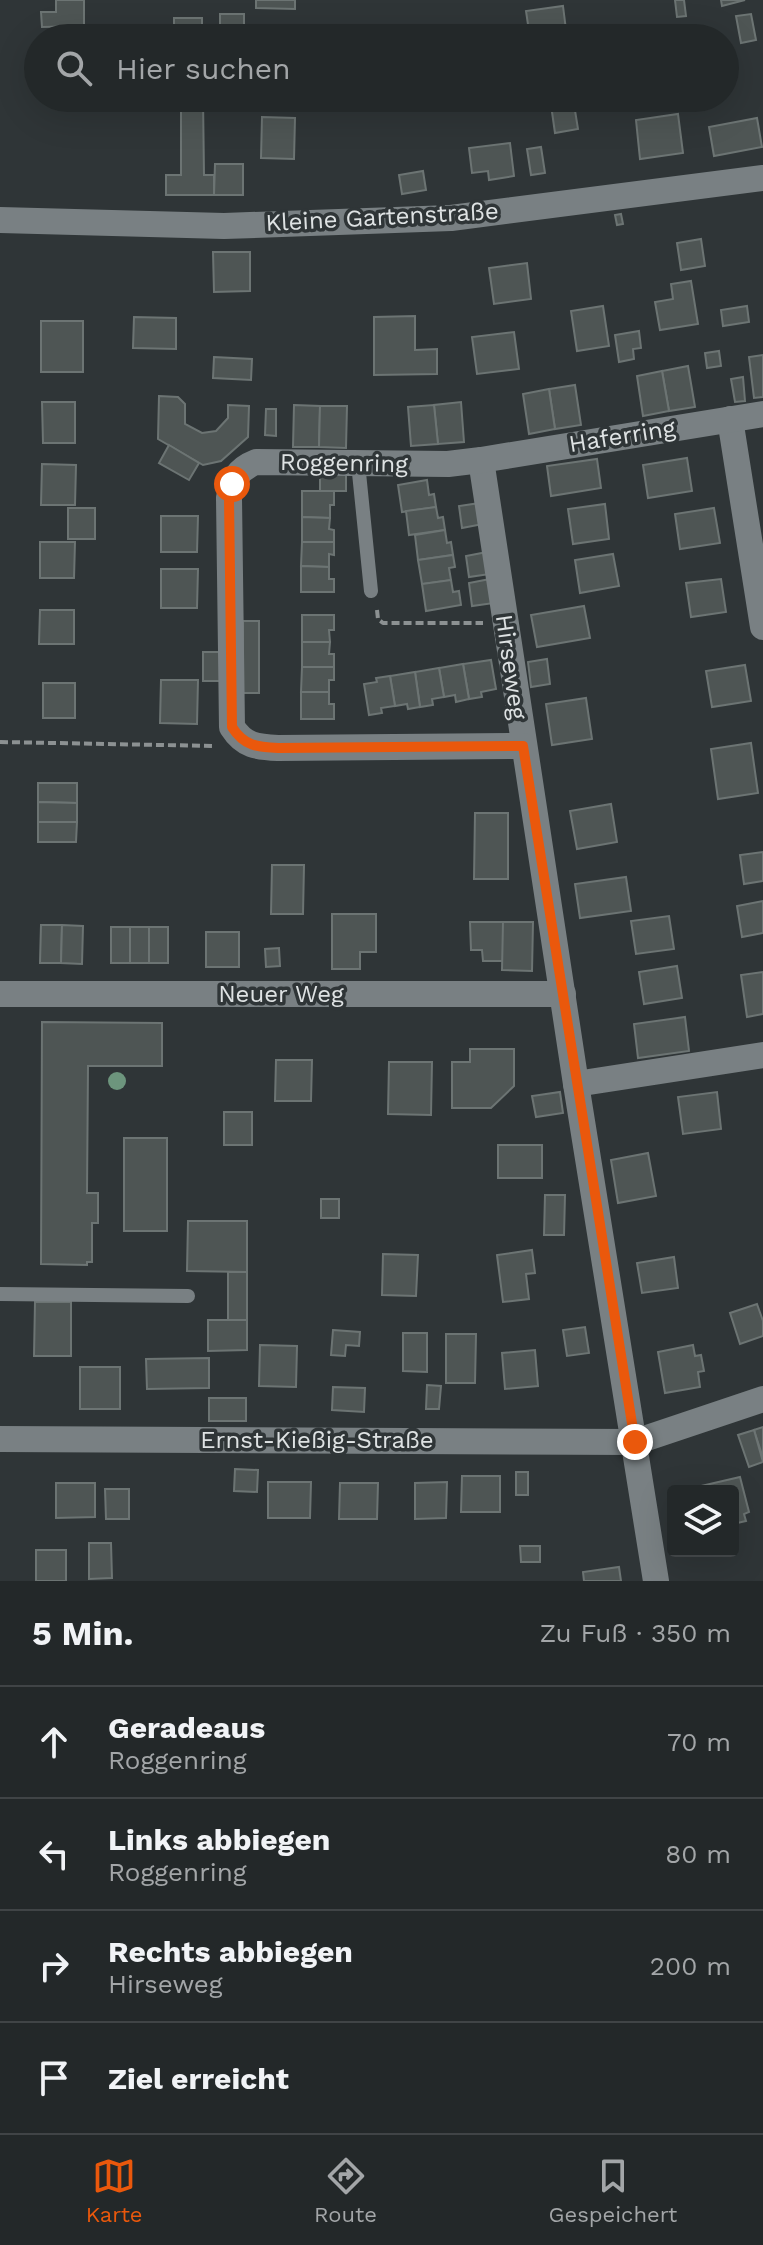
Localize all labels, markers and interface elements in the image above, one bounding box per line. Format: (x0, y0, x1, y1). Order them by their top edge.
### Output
search box (24, 24, 739, 112)
icon: search (52, 46, 96, 90)
text: Hier suchen (116, 51, 291, 86)
street label: Kleine Gartenstraße (265, 197, 499, 237)
street label: Haferring (567, 414, 677, 458)
street label: Roggenring (280, 448, 408, 478)
route start (214, 466, 250, 502)
street label: Hirseweg (490, 613, 532, 722)
street label: Neuer Weg (218, 980, 344, 1008)
route end (617, 1424, 653, 1460)
street label: Ernst-Kießig-Straße (200, 1426, 434, 1454)
map controls (667, 1485, 739, 1557)
button: layers (667, 1485, 739, 1557)
text: 5 Min. (32, 1613, 133, 1653)
text: Zu Fuß · 350 m (540, 1618, 731, 1648)
text: Geradeaus (108, 1710, 265, 1745)
icon: ahead (32, 1720, 76, 1764)
text: 70 m (667, 1727, 731, 1757)
text: Roggenring (108, 1745, 247, 1775)
text: Links abbiegen (108, 1822, 330, 1857)
icon: left (32, 1832, 76, 1876)
text: 80 m (665, 1839, 731, 1869)
text: Roggenring (108, 1857, 247, 1887)
text: Rechts abbiegen (108, 1934, 353, 1969)
icon: right (32, 1944, 76, 1988)
text: 200 m (650, 1951, 731, 1981)
text: Hirseweg (108, 1969, 223, 1999)
icon: arrive (32, 2056, 76, 2100)
text: Ziel erreicht (108, 2061, 289, 2096)
tab: Karte (86, 2154, 143, 2227)
tab: Route (314, 2154, 377, 2227)
tab: Gespeichert (549, 2154, 677, 2227)

